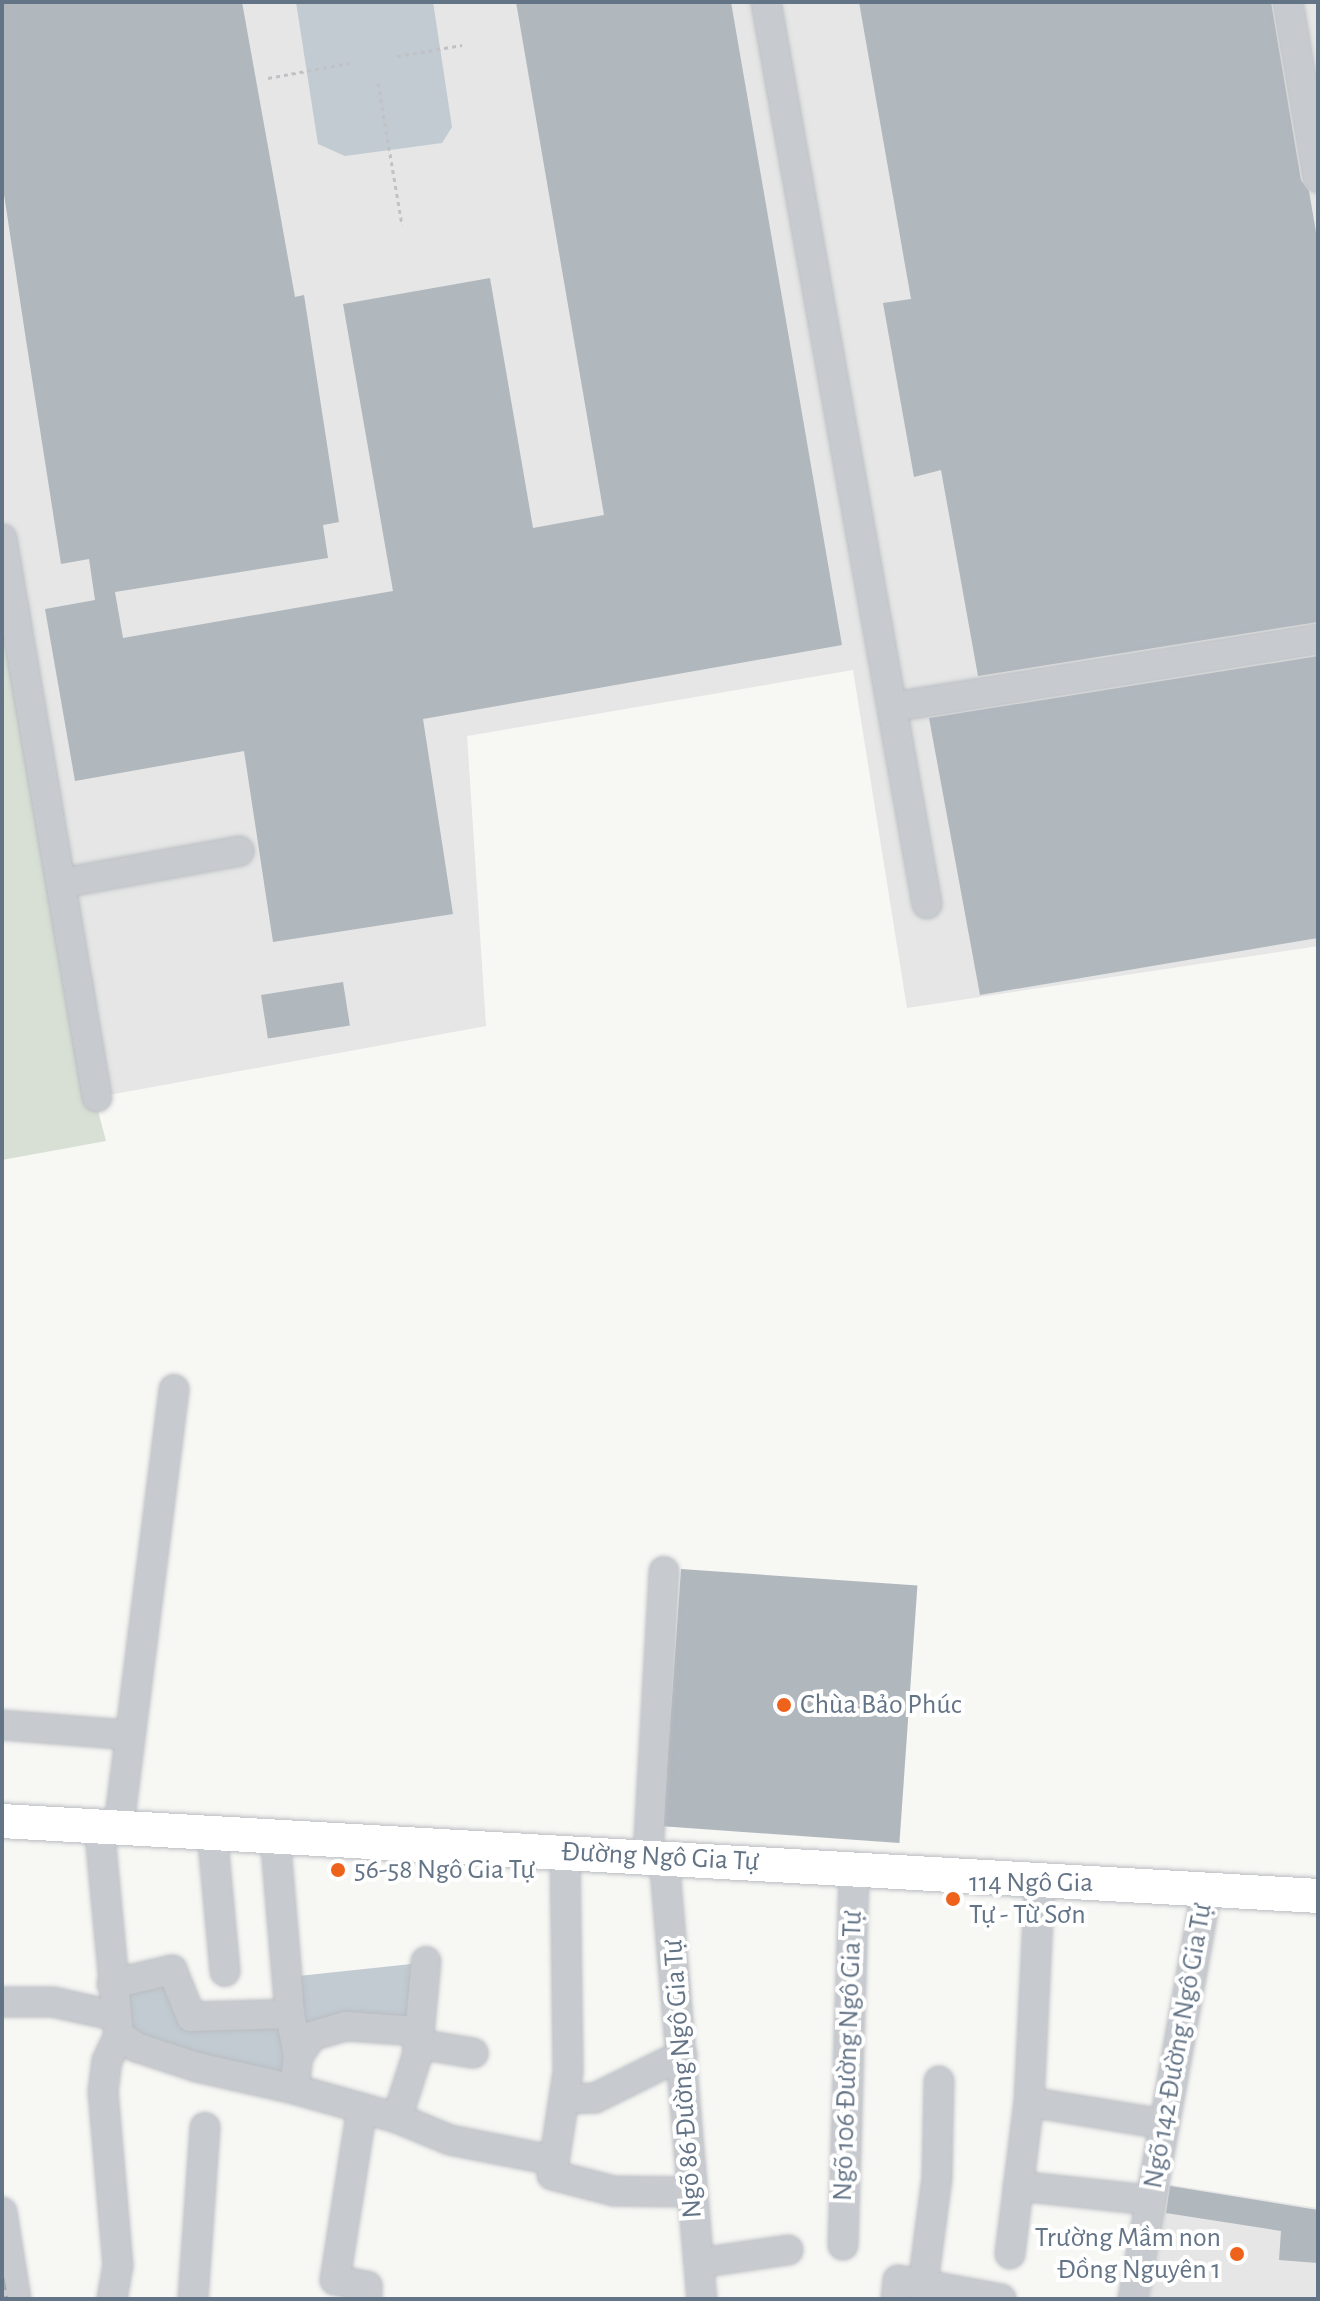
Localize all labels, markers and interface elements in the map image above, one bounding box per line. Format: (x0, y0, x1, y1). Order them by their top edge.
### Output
place label: Chùa Bảo Phúc (800, 1688, 961, 1722)
marker: Chùa Bảo Phúc (775, 1696, 793, 1714)
street label: Đường Ngô Gia Tự (560, 1835, 760, 1879)
place label: 56-58 Ngô Gia Tự (354, 1853, 535, 1887)
marker: 56-58 Ngô Gia Tự (329, 1861, 347, 1879)
place label: 114 Ngô Gia Tự - Từ Sơn (969, 1866, 1093, 1932)
marker: 114 Ngô Gia Tự - Từ Sơn (944, 1890, 962, 1908)
street label: Ngõ 142 Đường Ngô Gia Tự (1136, 1901, 1220, 2191)
street label: Ngõ 106 Đường Ngô Gia Tự (826, 1910, 870, 2202)
street label: Ngõ 86 Đường Ngô Gia Tự (656, 1938, 710, 2220)
place label: Trường Mầm non Đồng Nguyên 1 (1035, 2221, 1221, 2287)
marker: Trường Mầm non Đồng Nguyên 1 (1228, 2245, 1246, 2263)

